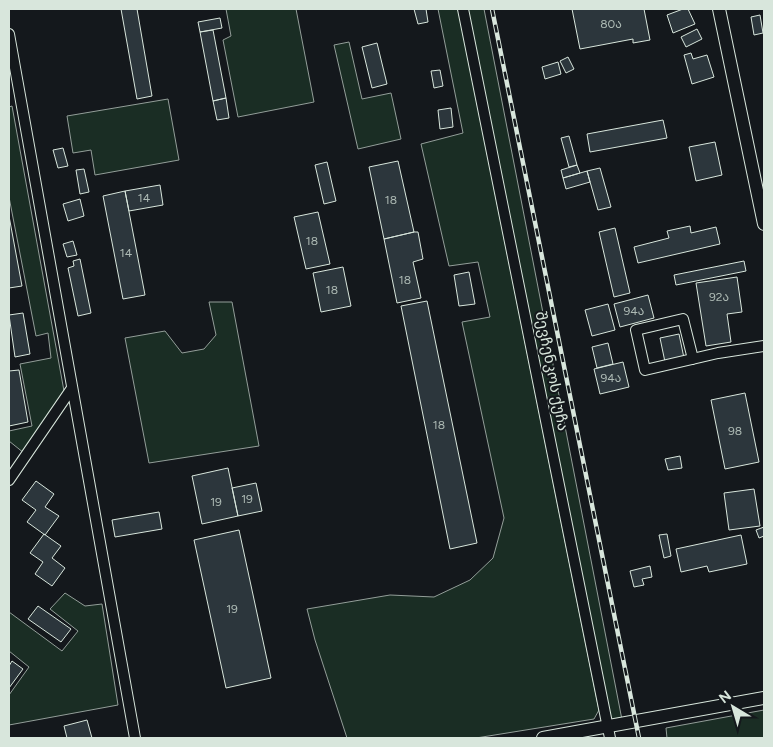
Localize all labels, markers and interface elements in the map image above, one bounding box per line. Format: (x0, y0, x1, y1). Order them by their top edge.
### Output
house number: 80ა (600, 17, 622, 31)
house number: 14 (138, 191, 151, 205)
house number: 18 (385, 193, 397, 207)
house number: 18 (306, 234, 318, 248)
house number: 14 (120, 246, 133, 260)
house number: 18 (399, 273, 411, 287)
house number: 18 (326, 283, 338, 297)
house number: 92ა (709, 290, 729, 304)
house number: 94ა (624, 304, 644, 318)
street label: შევჩენკოს ქუჩა (532, 310, 572, 432)
house number: 94ა (601, 371, 621, 385)
house number: 18 (433, 418, 445, 432)
house number: 98 (728, 424, 742, 438)
house number: 19 (241, 492, 253, 506)
house number: 19 (210, 495, 222, 509)
house number: 19 (226, 602, 238, 616)
north arrow (708, 682, 758, 732)
text: N (716, 687, 735, 707)

